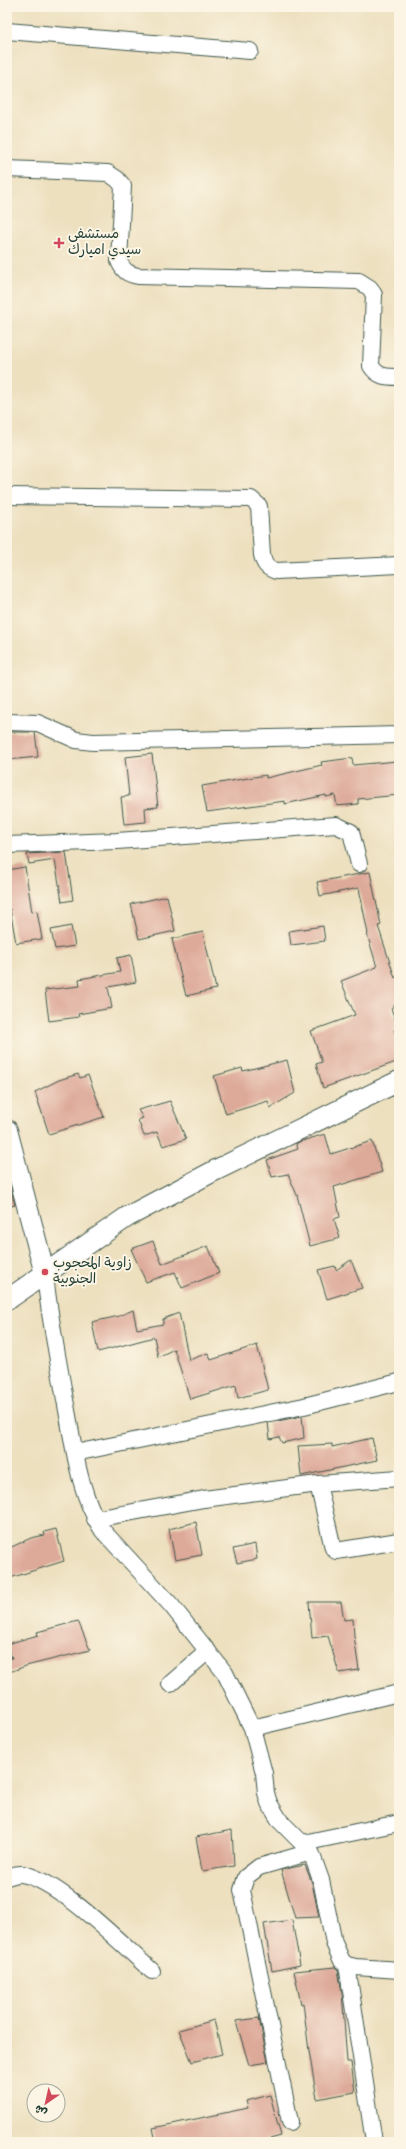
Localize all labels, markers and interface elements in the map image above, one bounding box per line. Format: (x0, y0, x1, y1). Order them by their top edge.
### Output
place label: مستشفى سيدي اميارك (68, 225, 141, 261)
marker: مستشفى سيدي اميارك (53, 237, 65, 249)
place label: زاوية المحجوب الجنوبية (53, 1254, 132, 1290)
marker: زاوية المحجوب الجنوبية (40, 1267, 50, 1277)
north arrow (26, 2083, 66, 2123)
text: ش (32, 2100, 51, 2120)

